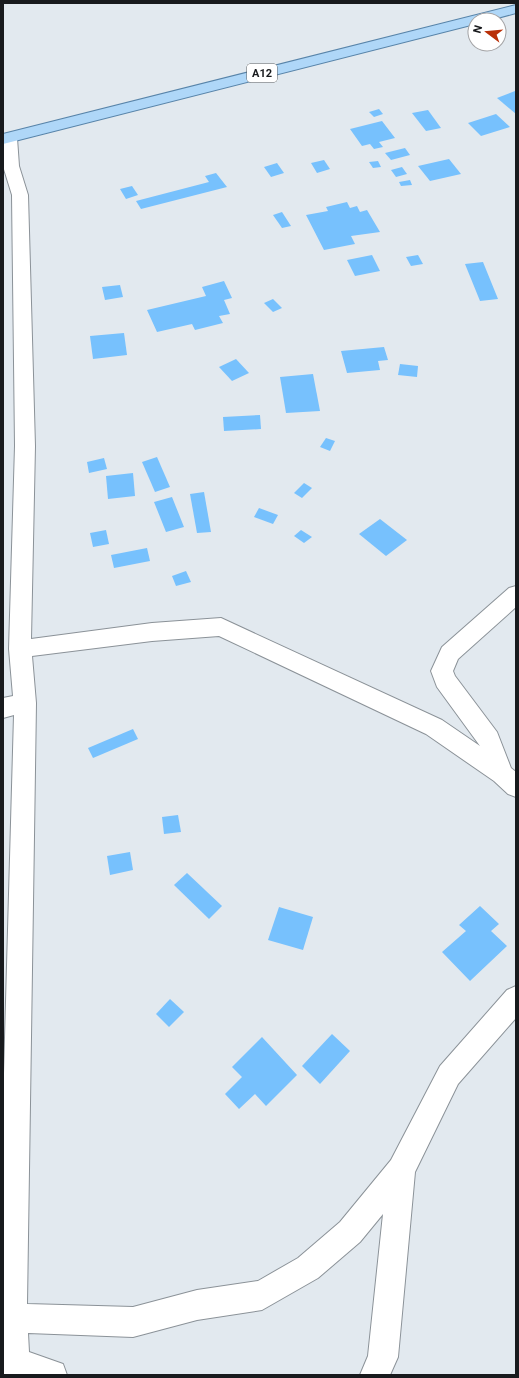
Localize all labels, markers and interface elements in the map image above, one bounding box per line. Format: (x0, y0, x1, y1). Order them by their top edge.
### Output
north arrow (467, 12, 507, 52)
text: N (471, 24, 485, 35)
road number: A12 (247, 64, 277, 82)

